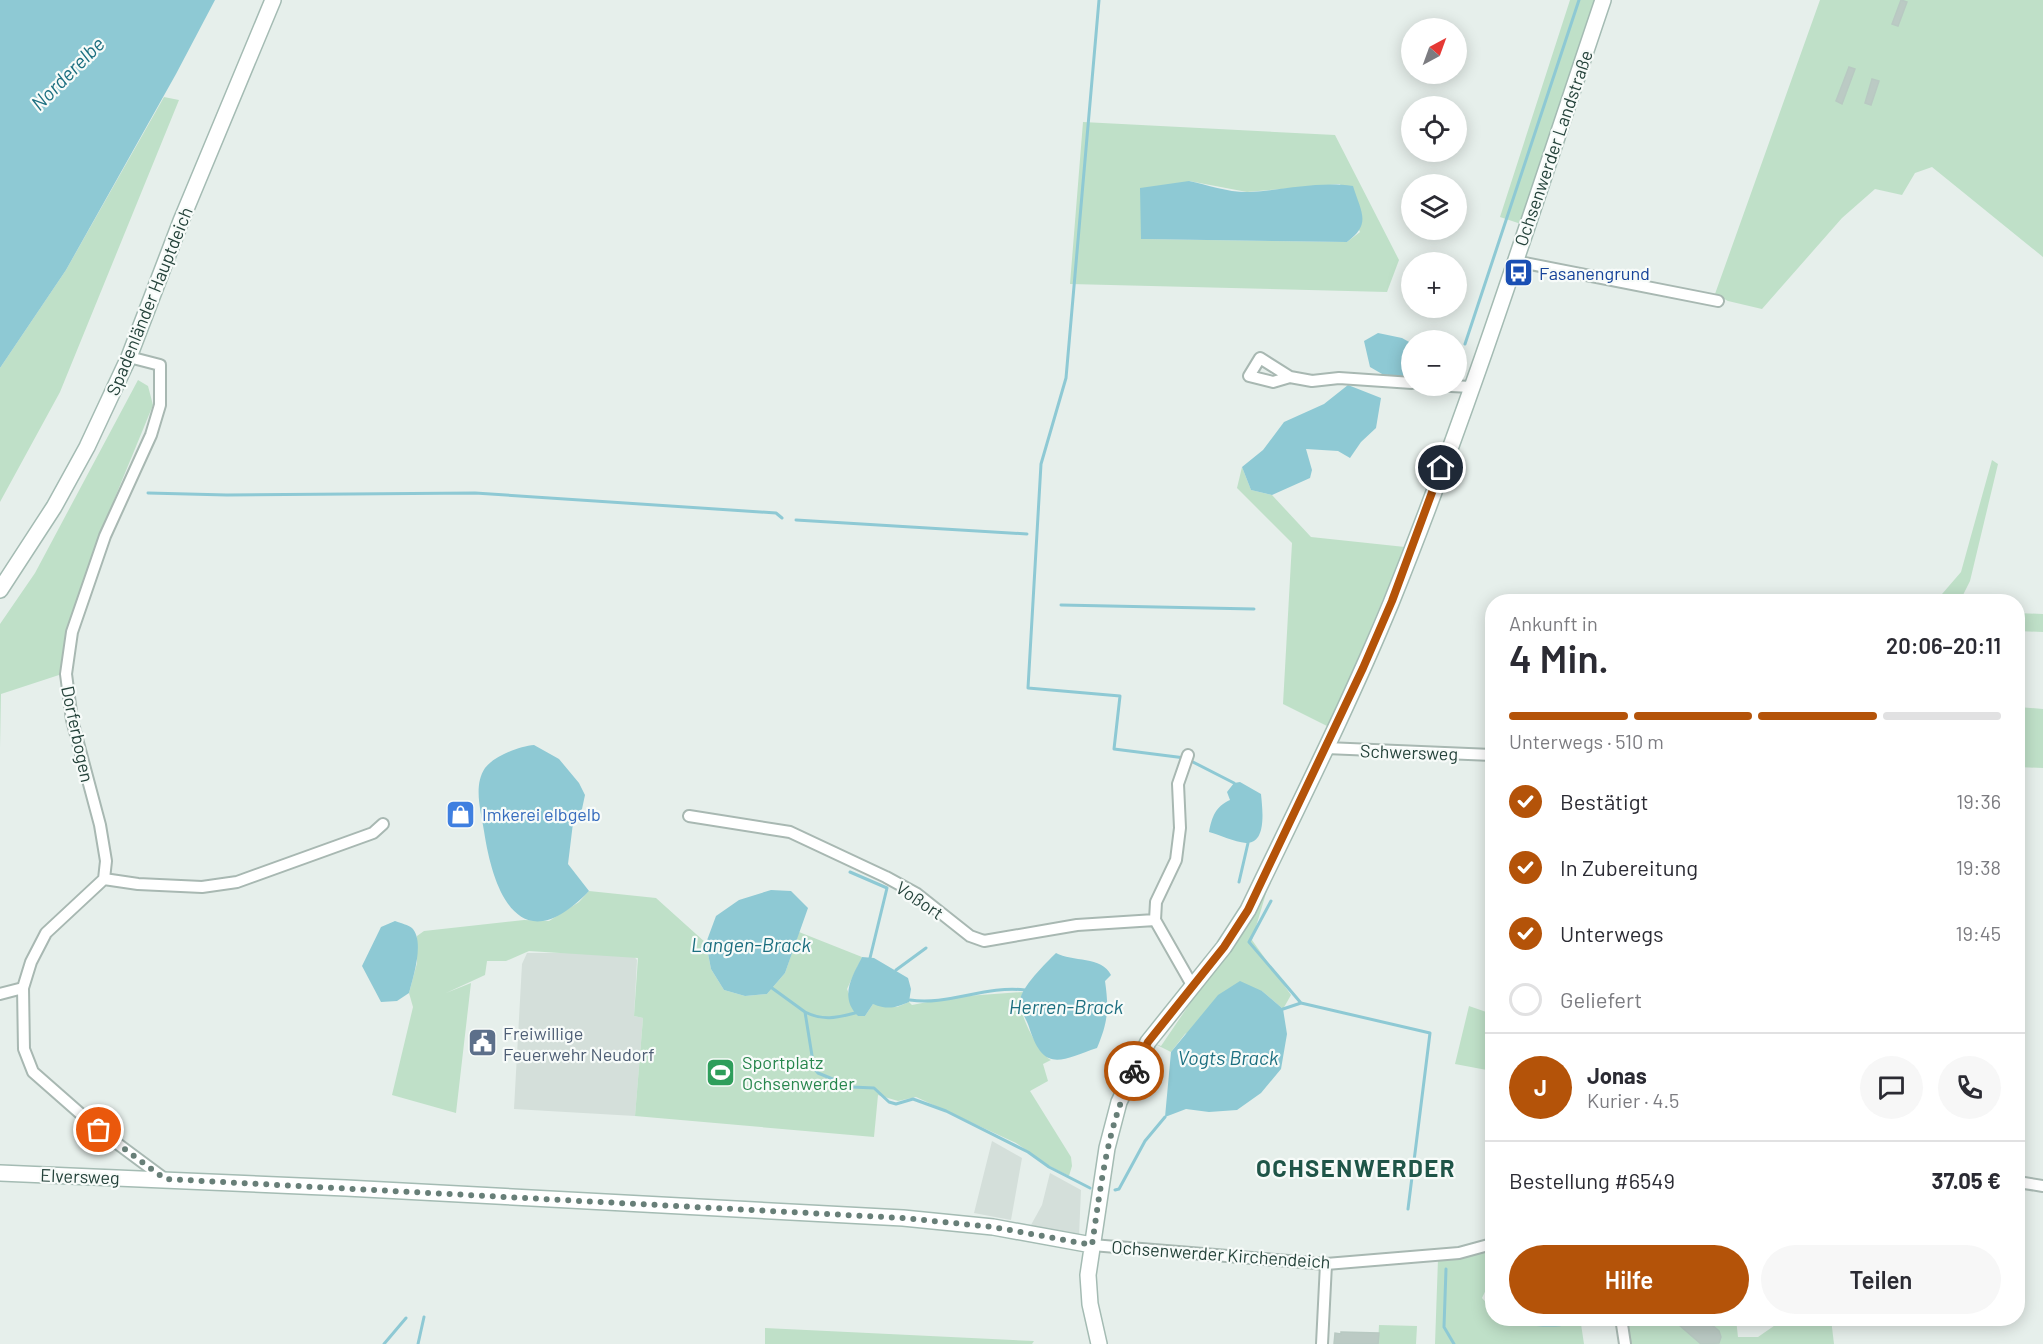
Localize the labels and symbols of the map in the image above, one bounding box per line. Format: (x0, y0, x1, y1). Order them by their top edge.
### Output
north arrow (1401, 18, 1467, 84)
water label: Norderelbe (25, 31, 109, 115)
street label: Ochsenwerder Landstraße (1509, 47, 1597, 249)
street label: Spadenländer Hauptdeich (101, 204, 197, 398)
bus stop icon: Fasanengrund (1502, 257, 1534, 289)
place label: Fasanengrund (1539, 262, 1650, 284)
pin (1415, 442, 1466, 493)
street label: Dorferbogen (57, 684, 99, 784)
street label: Schwersweg (1360, 739, 1458, 765)
shop icon: Imkerei elbgelb (445, 798, 477, 830)
place label: Imkerei elbgelb (482, 803, 601, 825)
street label: Voßort (892, 876, 948, 924)
water label: Langen-Brack (691, 932, 811, 956)
water label: Herren-Brack (1009, 994, 1124, 1018)
place label: Freiwillige Feuerwehr Neudorf (503, 1022, 655, 1065)
public building icon: Freiwillige Feuerwehr Neudorf (466, 1027, 498, 1059)
courier (1104, 1041, 1164, 1101)
water label: Vogts Brack (1177, 1045, 1279, 1069)
place label: Sportplatz Ochsenwerder (742, 1051, 855, 1094)
sports icon: Sportplatz Ochsenwerder (705, 1056, 737, 1088)
pin (73, 1104, 124, 1155)
district label: OCHSENWERDER (1256, 1153, 1456, 1182)
street label: Elversweg (40, 1164, 120, 1188)
street label: Ochsenwerder Kirchendeich (1111, 1235, 1331, 1273)

